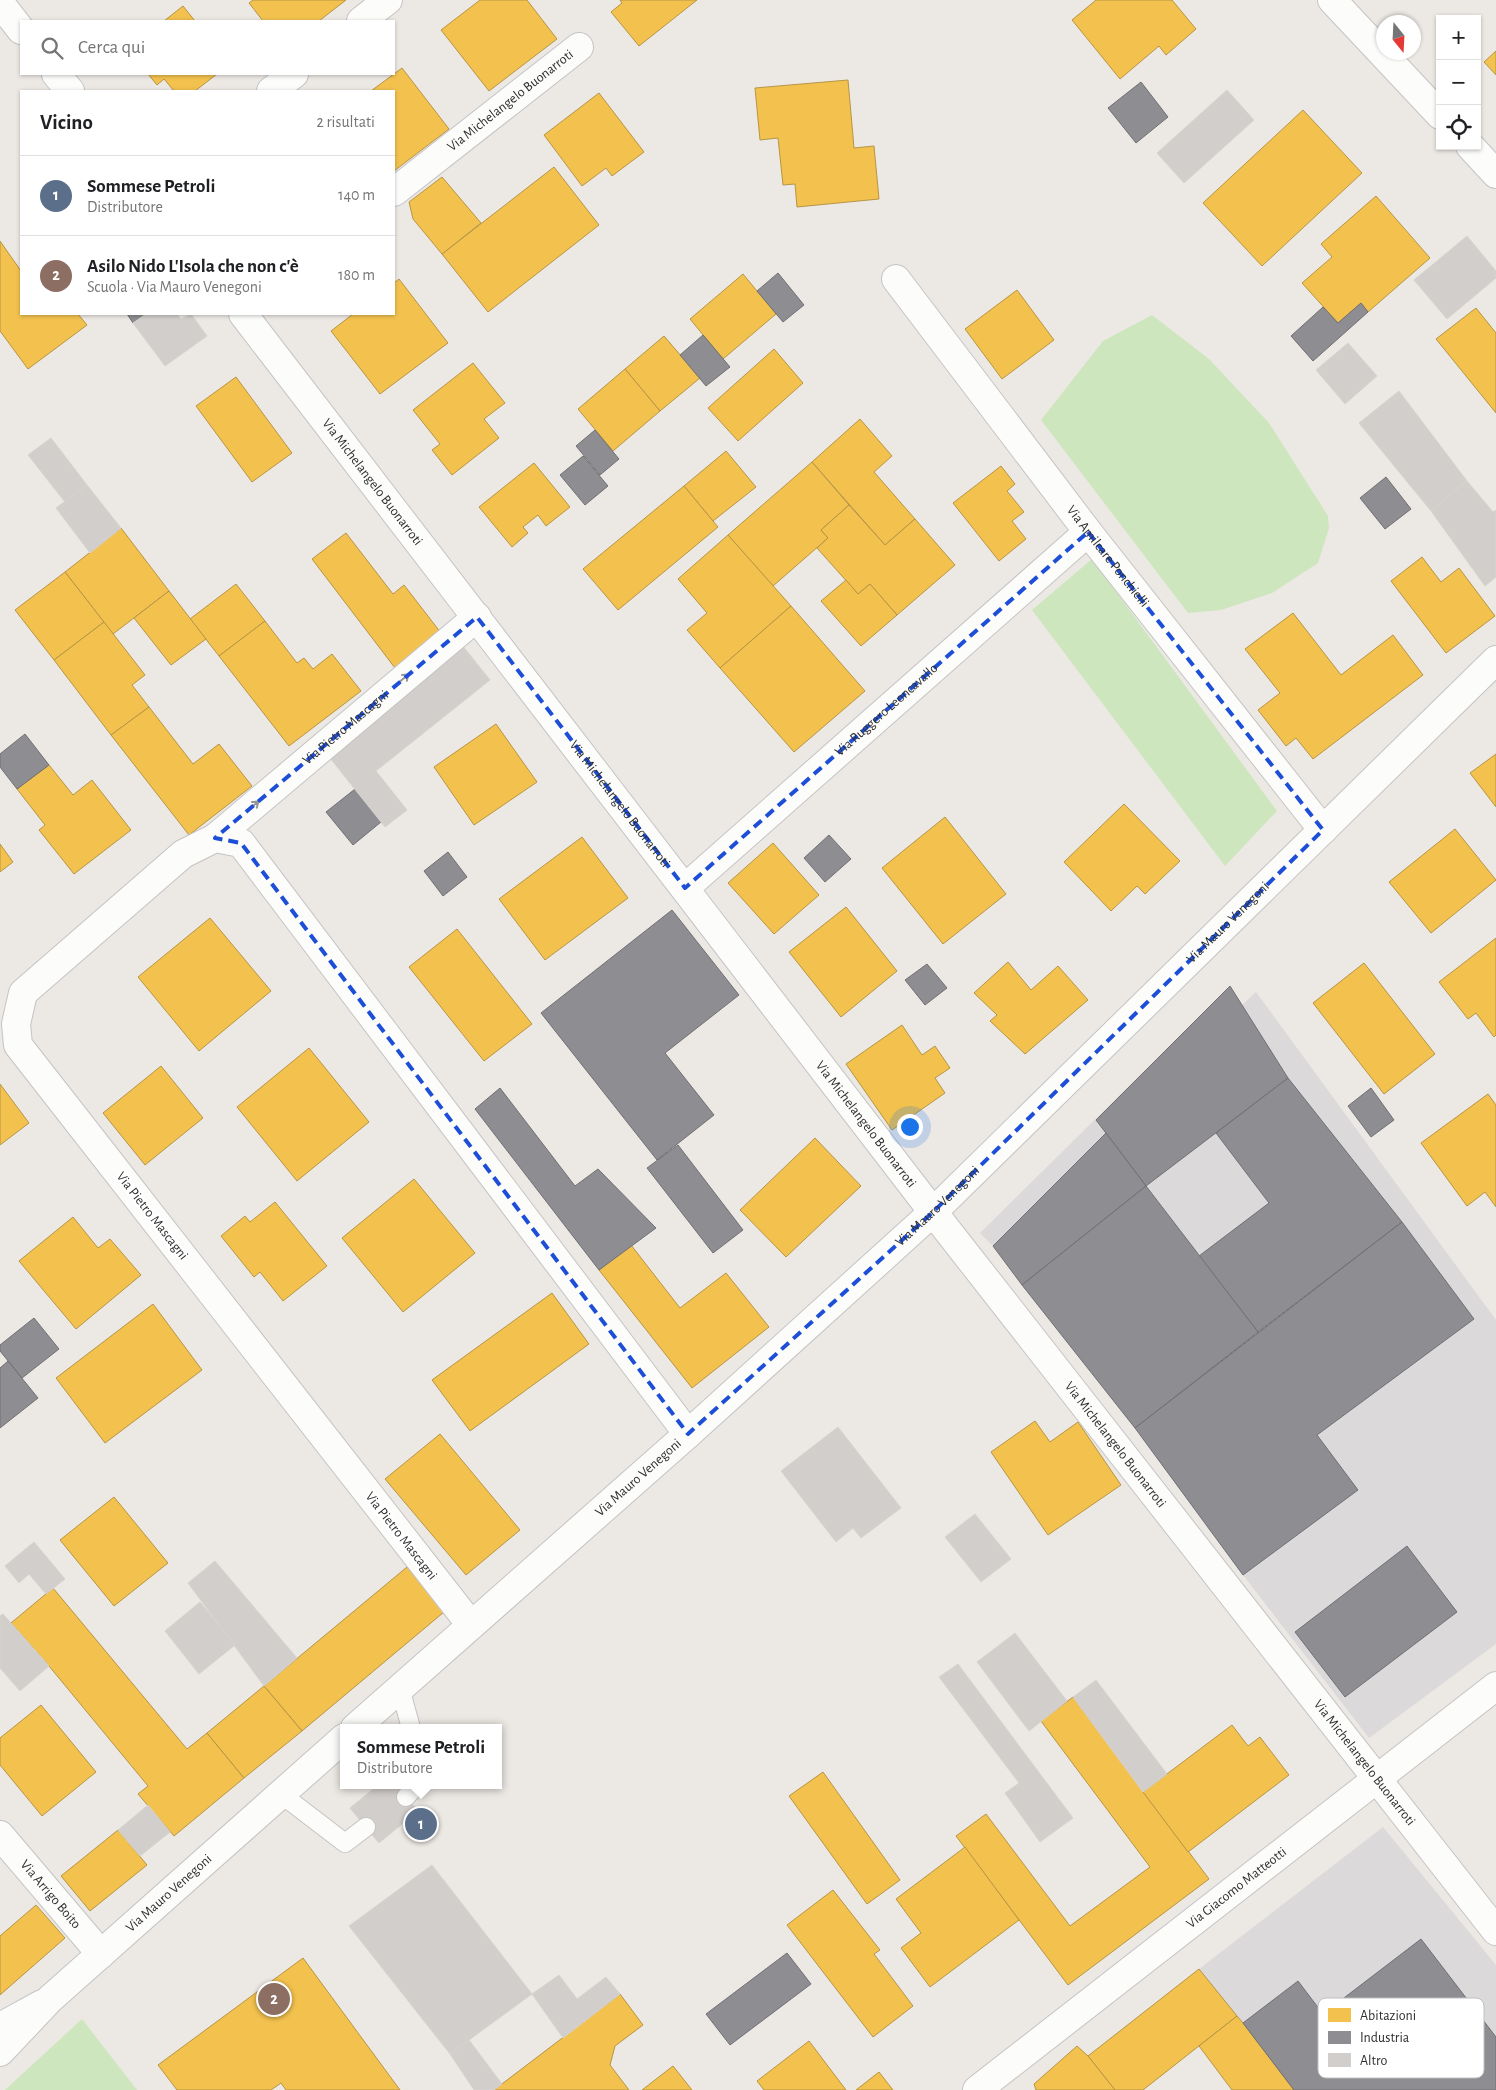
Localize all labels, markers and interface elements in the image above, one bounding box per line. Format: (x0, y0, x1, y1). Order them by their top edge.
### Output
north arrow (1376, 15, 1421, 60)
map controls (1436, 15, 1481, 150)
button: + (1436, 15, 1481, 60)
search box (20, 20, 395, 75)
icon: search (38, 34, 66, 62)
text: Cerca qui (78, 38, 145, 57)
street label: Via Michelangelo Buonarroti (445, 47, 576, 154)
button: − (1436, 60, 1481, 105)
button: locate (1436, 105, 1481, 150)
text: Vicino (40, 112, 93, 133)
text: 2 risultati (317, 114, 375, 130)
text: Sommese Petroli (87, 177, 215, 196)
text: 1 (53, 187, 59, 203)
text: 140 m (338, 187, 375, 203)
text: Distributore (87, 199, 163, 215)
text: Asilo Nido L'Isola che non c'è (87, 257, 299, 276)
text: 2 (52, 267, 60, 283)
text: 180 m (338, 267, 375, 283)
text: Scuola · Via Mauro Venegoni (87, 279, 262, 295)
street label: Via Michelangelo Buonarroti (319, 416, 425, 548)
street label: Via Amilcare Ponchielli (1064, 503, 1151, 610)
street label: Via Ruggero Leoncavallo (832, 661, 941, 759)
one-way arrow (397, 673, 410, 685)
street label: Via Pietro Mascagni (300, 688, 391, 768)
street label: Via Michelangelo Buonarroti (567, 738, 672, 870)
one-way arrow (246, 801, 259, 812)
street label: Via Mauro Venegoni (1184, 879, 1272, 966)
street label: Via Michelangelo Buonarroti (813, 1059, 919, 1190)
your location (897, 1114, 923, 1140)
street label: Via Mauro Venegoni (893, 1164, 982, 1249)
street label: Via Pietro Mascagni (114, 1170, 190, 1262)
street label: Via Michelangelo Buonarroti (1062, 1379, 1169, 1510)
street label: Via Mauro Venegoni (593, 1436, 684, 1519)
street label: Via Pietro Mascagni (363, 1490, 439, 1582)
street label: Via Michelangelo Buonarroti (1311, 1697, 1418, 1828)
popup (340, 1724, 502, 1789)
text: Sommese Petroli (357, 1738, 485, 1757)
text: Distributore (357, 1760, 433, 1776)
pin: 1 (405, 1805, 437, 1843)
street label: Via Giacomo Matteotti (1184, 1845, 1289, 1931)
street label: Via Mauro Venegoni (123, 1852, 215, 1935)
street label: Via Arrigo Boito (18, 1857, 83, 1932)
pin: 2 (258, 1980, 290, 2018)
legend (1318, 1998, 1484, 2078)
text: Abitazioni (1360, 2009, 1416, 2023)
text: Industria (1360, 2031, 1410, 2045)
text: Altro (1360, 2054, 1388, 2068)

